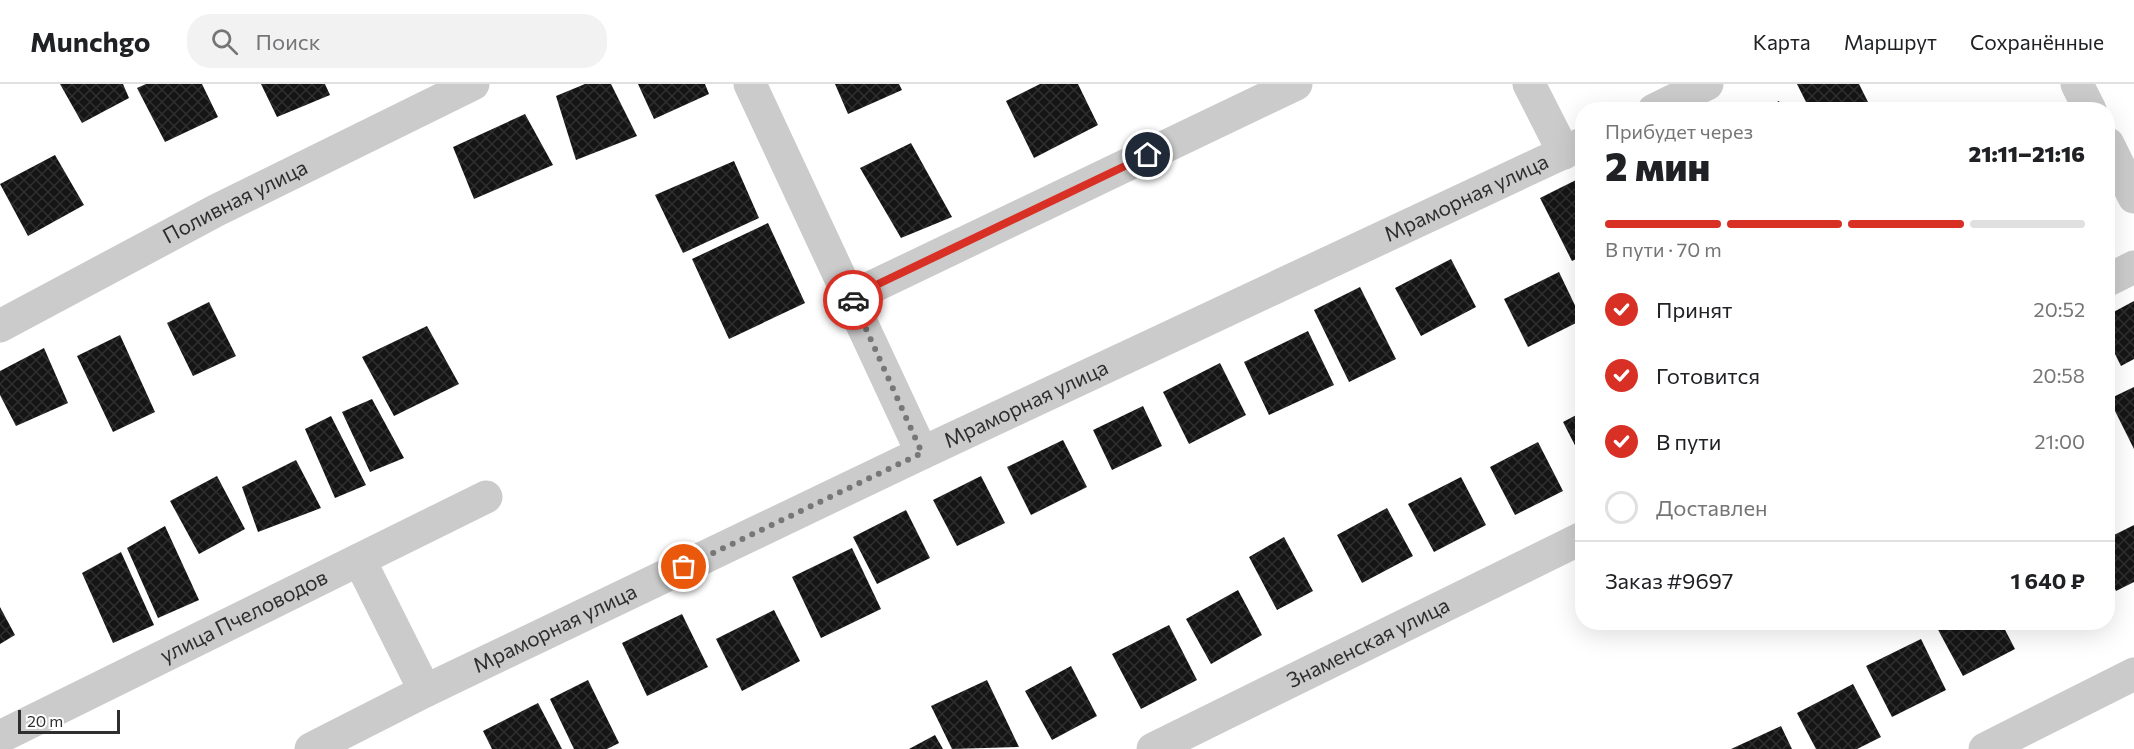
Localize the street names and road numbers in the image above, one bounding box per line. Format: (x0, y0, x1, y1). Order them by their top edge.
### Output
street label: Мраморная улица (1380, 148, 1552, 246)
street label: Поливная улица (158, 154, 311, 248)
street label: Мраморная улица (939, 354, 1112, 452)
street label: улица Пчеловодов (155, 563, 331, 667)
street label: Мраморная улица (468, 578, 640, 677)
street label: Знаменская улица (1282, 591, 1453, 692)

